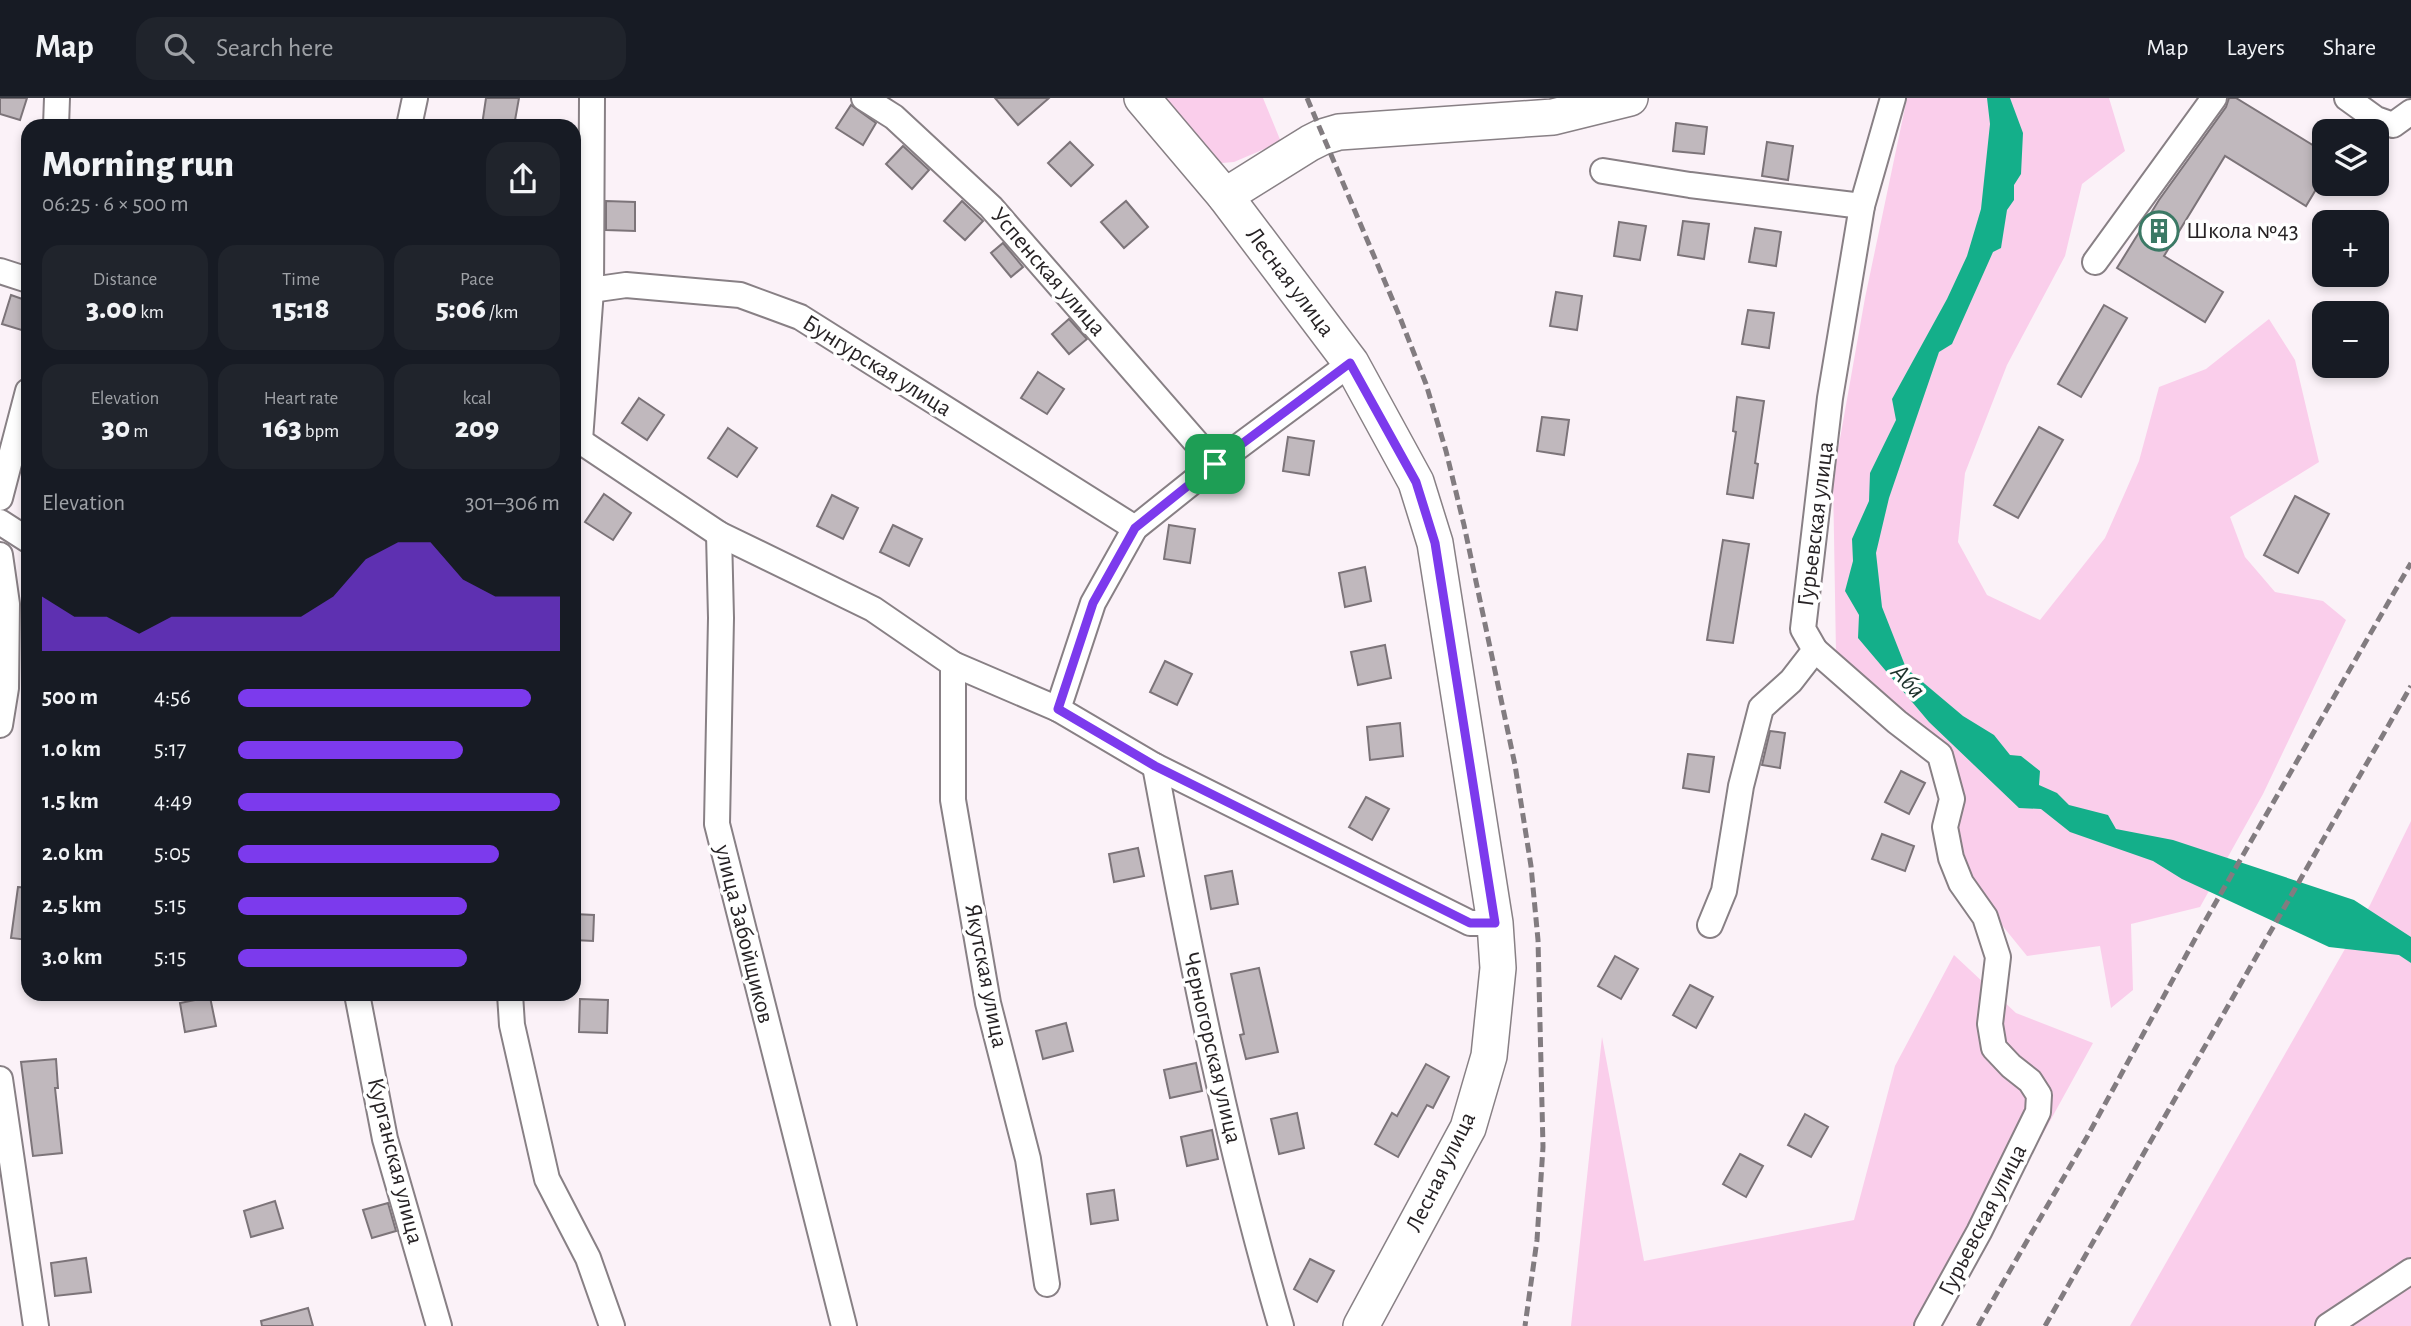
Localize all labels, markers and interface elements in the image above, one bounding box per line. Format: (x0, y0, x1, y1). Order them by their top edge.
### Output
search box (136, 17, 626, 80)
icon: search (160, 29, 198, 67)
text: Map (35, 31, 94, 64)
text: Search here (216, 35, 334, 61)
text: Map (2146, 36, 2188, 60)
text: Layers (2226, 36, 2285, 60)
text: Share (2323, 36, 2376, 60)
map controls (2312, 119, 2389, 378)
button: layers (2312, 119, 2389, 196)
button: share (486, 142, 560, 216)
text: Morning run (42, 146, 234, 184)
text: 06:25 · 6 × 500 m (42, 193, 189, 216)
street label: Успенская улица (986, 203, 1110, 341)
building icon: Школа №43 (2138, 210, 2180, 252)
button: + (2312, 210, 2389, 287)
place label: Школа №43 (2186, 219, 2299, 243)
street label: Лесная улица (1241, 223, 1339, 341)
text: Distance (93, 270, 157, 289)
text: Time (282, 270, 320, 289)
text: Pace (460, 270, 494, 289)
text: 3.00 (86, 294, 137, 324)
text: 15:18 (272, 294, 330, 324)
text: 5:06 (436, 294, 486, 324)
button: − (2312, 301, 2389, 378)
text: km (137, 303, 164, 322)
text: /km (486, 303, 518, 322)
street label: Бунгурская улица (798, 311, 956, 421)
text: Elevation (91, 389, 159, 408)
text: Heart rate (264, 389, 338, 408)
text: kcal (463, 389, 491, 408)
text: 30 (101, 413, 130, 443)
text: 163 (263, 413, 302, 443)
text: 209 (455, 413, 499, 443)
text: m (130, 422, 149, 441)
text: bpm (302, 422, 339, 441)
pin (1185, 434, 1245, 494)
street label: Гурьевская улица (1794, 440, 1838, 608)
icon: arrive (1196, 445, 1234, 483)
text: Elevation (42, 492, 125, 515)
text: 301–306 m (465, 492, 560, 515)
water label: Аба (1885, 658, 1930, 703)
text: 500 m (42, 686, 98, 709)
text: 4:56 (154, 686, 191, 709)
text: 1.0 km (42, 738, 101, 761)
text: 5:17 (154, 738, 186, 761)
text: 1.5 km (42, 790, 99, 813)
text: 4:49 (154, 790, 192, 813)
street label: улица Забойщиков (710, 841, 778, 1026)
text: 2.0 km (42, 842, 104, 865)
text: 5:05 (154, 842, 191, 865)
text: 2.5 km (42, 894, 101, 917)
text: 5:15 (154, 894, 186, 917)
street label: Якутская улица (960, 902, 1012, 1050)
text: 3.0 km (42, 946, 103, 969)
text: 5:15 (154, 946, 186, 969)
street label: Черногорская улица (1178, 950, 1246, 1146)
street label: Курганская улица (363, 1075, 427, 1247)
street label: Лесная улица (1402, 1108, 1480, 1236)
street label: Гурьевская улица (1935, 1141, 2031, 1299)

